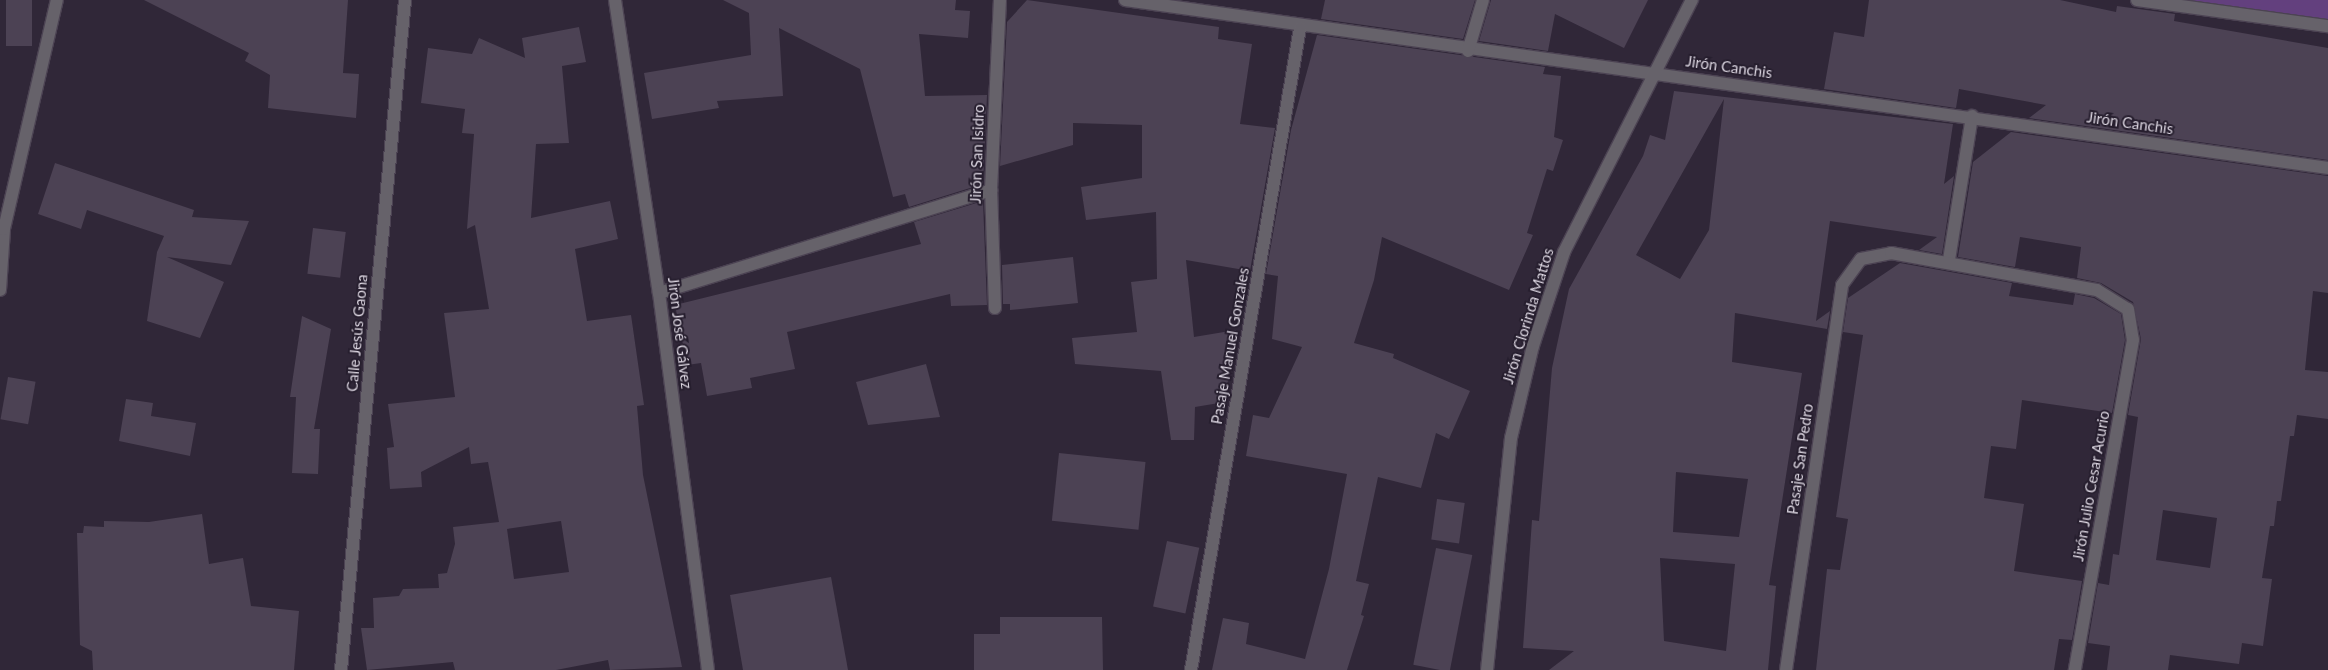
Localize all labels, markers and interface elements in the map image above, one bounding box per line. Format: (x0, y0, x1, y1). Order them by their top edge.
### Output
street label: Jirón Canchis (1685, 52, 1773, 82)
street label: Jirón San Isidro (966, 104, 988, 204)
street label: Jirón Canchis (2086, 108, 2174, 138)
street label: Jirón Clorinda Mattos (1499, 246, 1557, 386)
street label: Pasaje Manuel Gonzales (1207, 266, 1253, 426)
street label: Calle Jesús Gaona (343, 273, 371, 393)
street label: Jirón José Gálvez (664, 276, 696, 390)
street label: Pasaje San Pedro (1783, 402, 1817, 516)
street label: Jirón Julio Cesar Acurio (2069, 409, 2113, 563)

